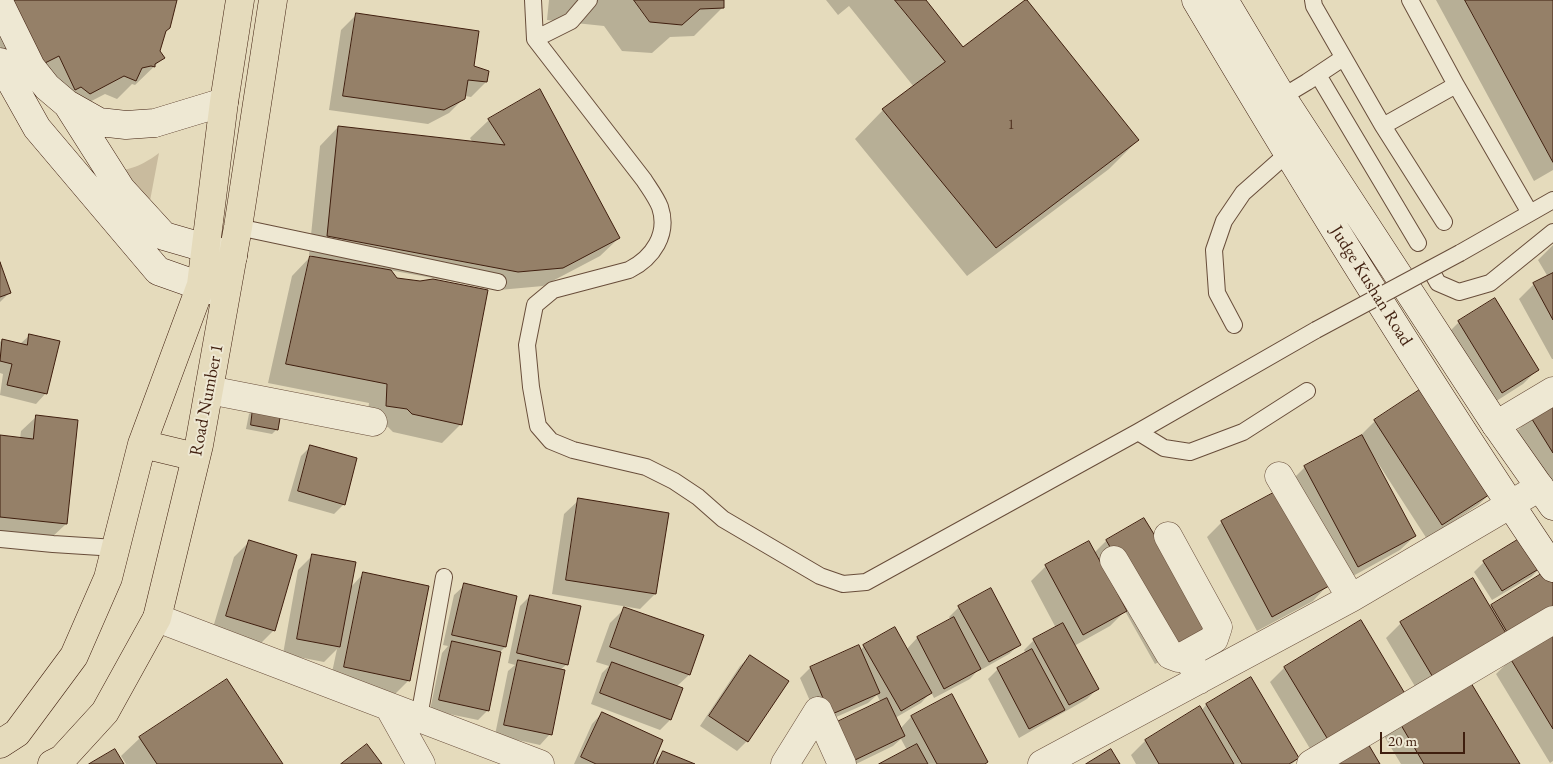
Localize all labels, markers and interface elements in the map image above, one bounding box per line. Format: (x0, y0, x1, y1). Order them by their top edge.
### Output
house number: 1 (1007, 116, 1015, 134)
street label: Judge Kushan Road (1325, 222, 1417, 350)
street label: Road Number 1 (186, 342, 228, 458)
scale bar (1383, 722, 1468, 754)
text: 20 m (1388, 731, 1417, 750)

